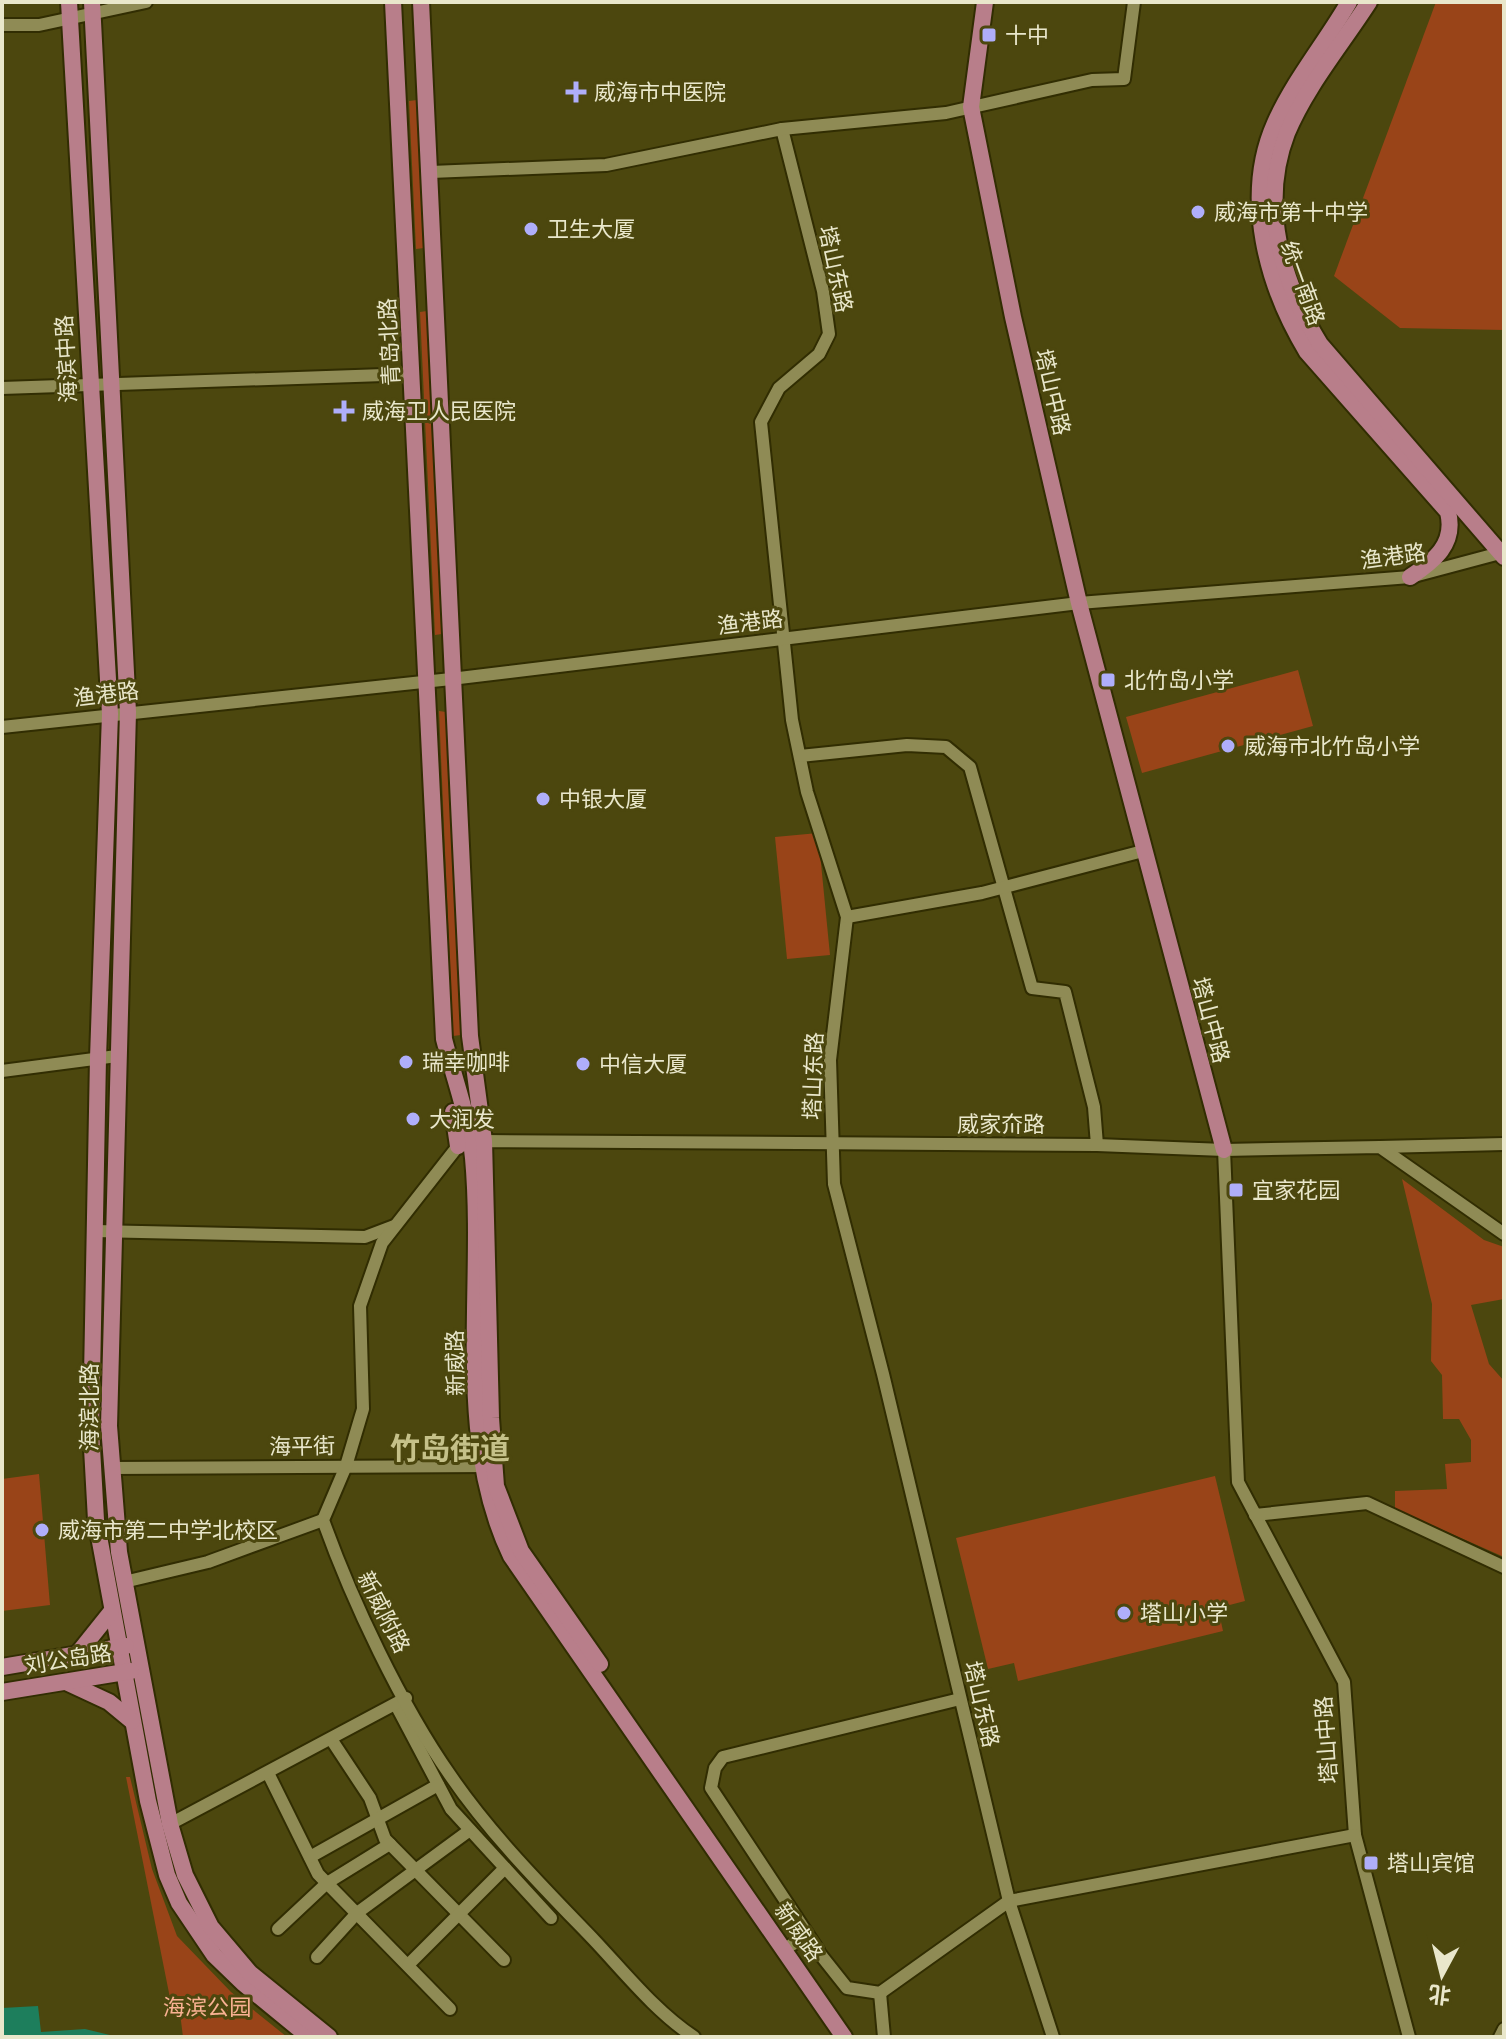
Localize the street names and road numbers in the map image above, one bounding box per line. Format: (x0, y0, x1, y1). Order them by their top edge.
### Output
street label: 塔山东路 (814, 223, 857, 315)
street label: 统一南路 (1276, 238, 1329, 329)
street label: 青岛北路 (375, 297, 404, 387)
street label: 海滨中路 (52, 314, 81, 404)
street label: 塔山中路 (1030, 346, 1075, 438)
street label: 渔港路 (1359, 540, 1427, 573)
street label: 渔港路 (716, 606, 784, 639)
street label: 渔港路 (72, 678, 140, 711)
street label: 塔山中路 (1187, 974, 1234, 1066)
street label: 塔山东路 (799, 1032, 828, 1120)
street label: 威家夼路 (957, 1112, 1045, 1137)
street label: 新威路 (442, 1330, 469, 1396)
street label: 海滨北路 (77, 1363, 102, 1451)
street label: 海平街 (269, 1433, 335, 1460)
street label: 新威附路 (352, 1567, 415, 1657)
street label: 刘公岛路 (23, 1640, 113, 1679)
street label: 塔山东路 (959, 1658, 1004, 1750)
street label: 塔山中路 (1311, 1695, 1342, 1785)
street label: 新威路 (769, 1898, 828, 1966)

